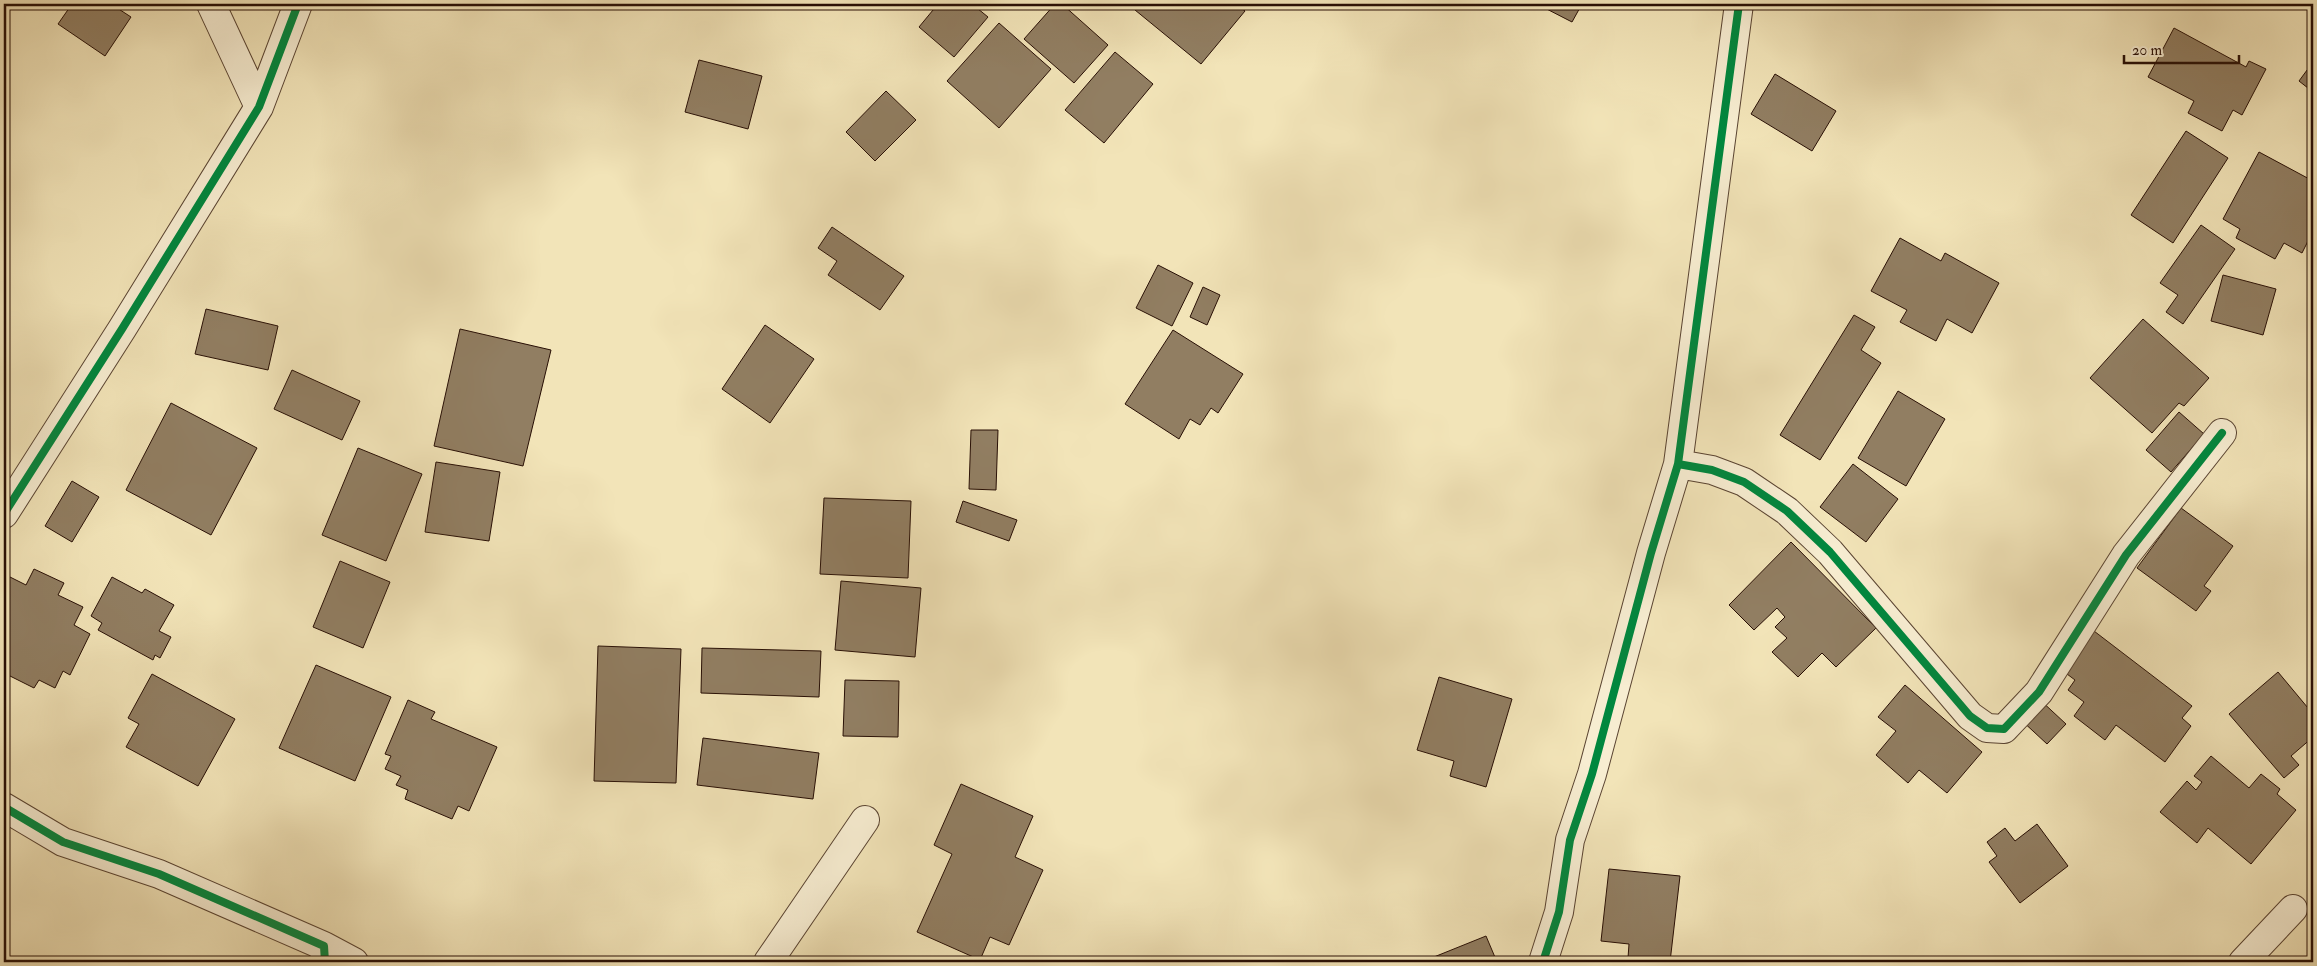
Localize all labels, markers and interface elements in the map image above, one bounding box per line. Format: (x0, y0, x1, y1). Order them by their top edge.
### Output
scale bar (2124, 32, 2240, 64)
text: 20 m (2132, 41, 2162, 60)

